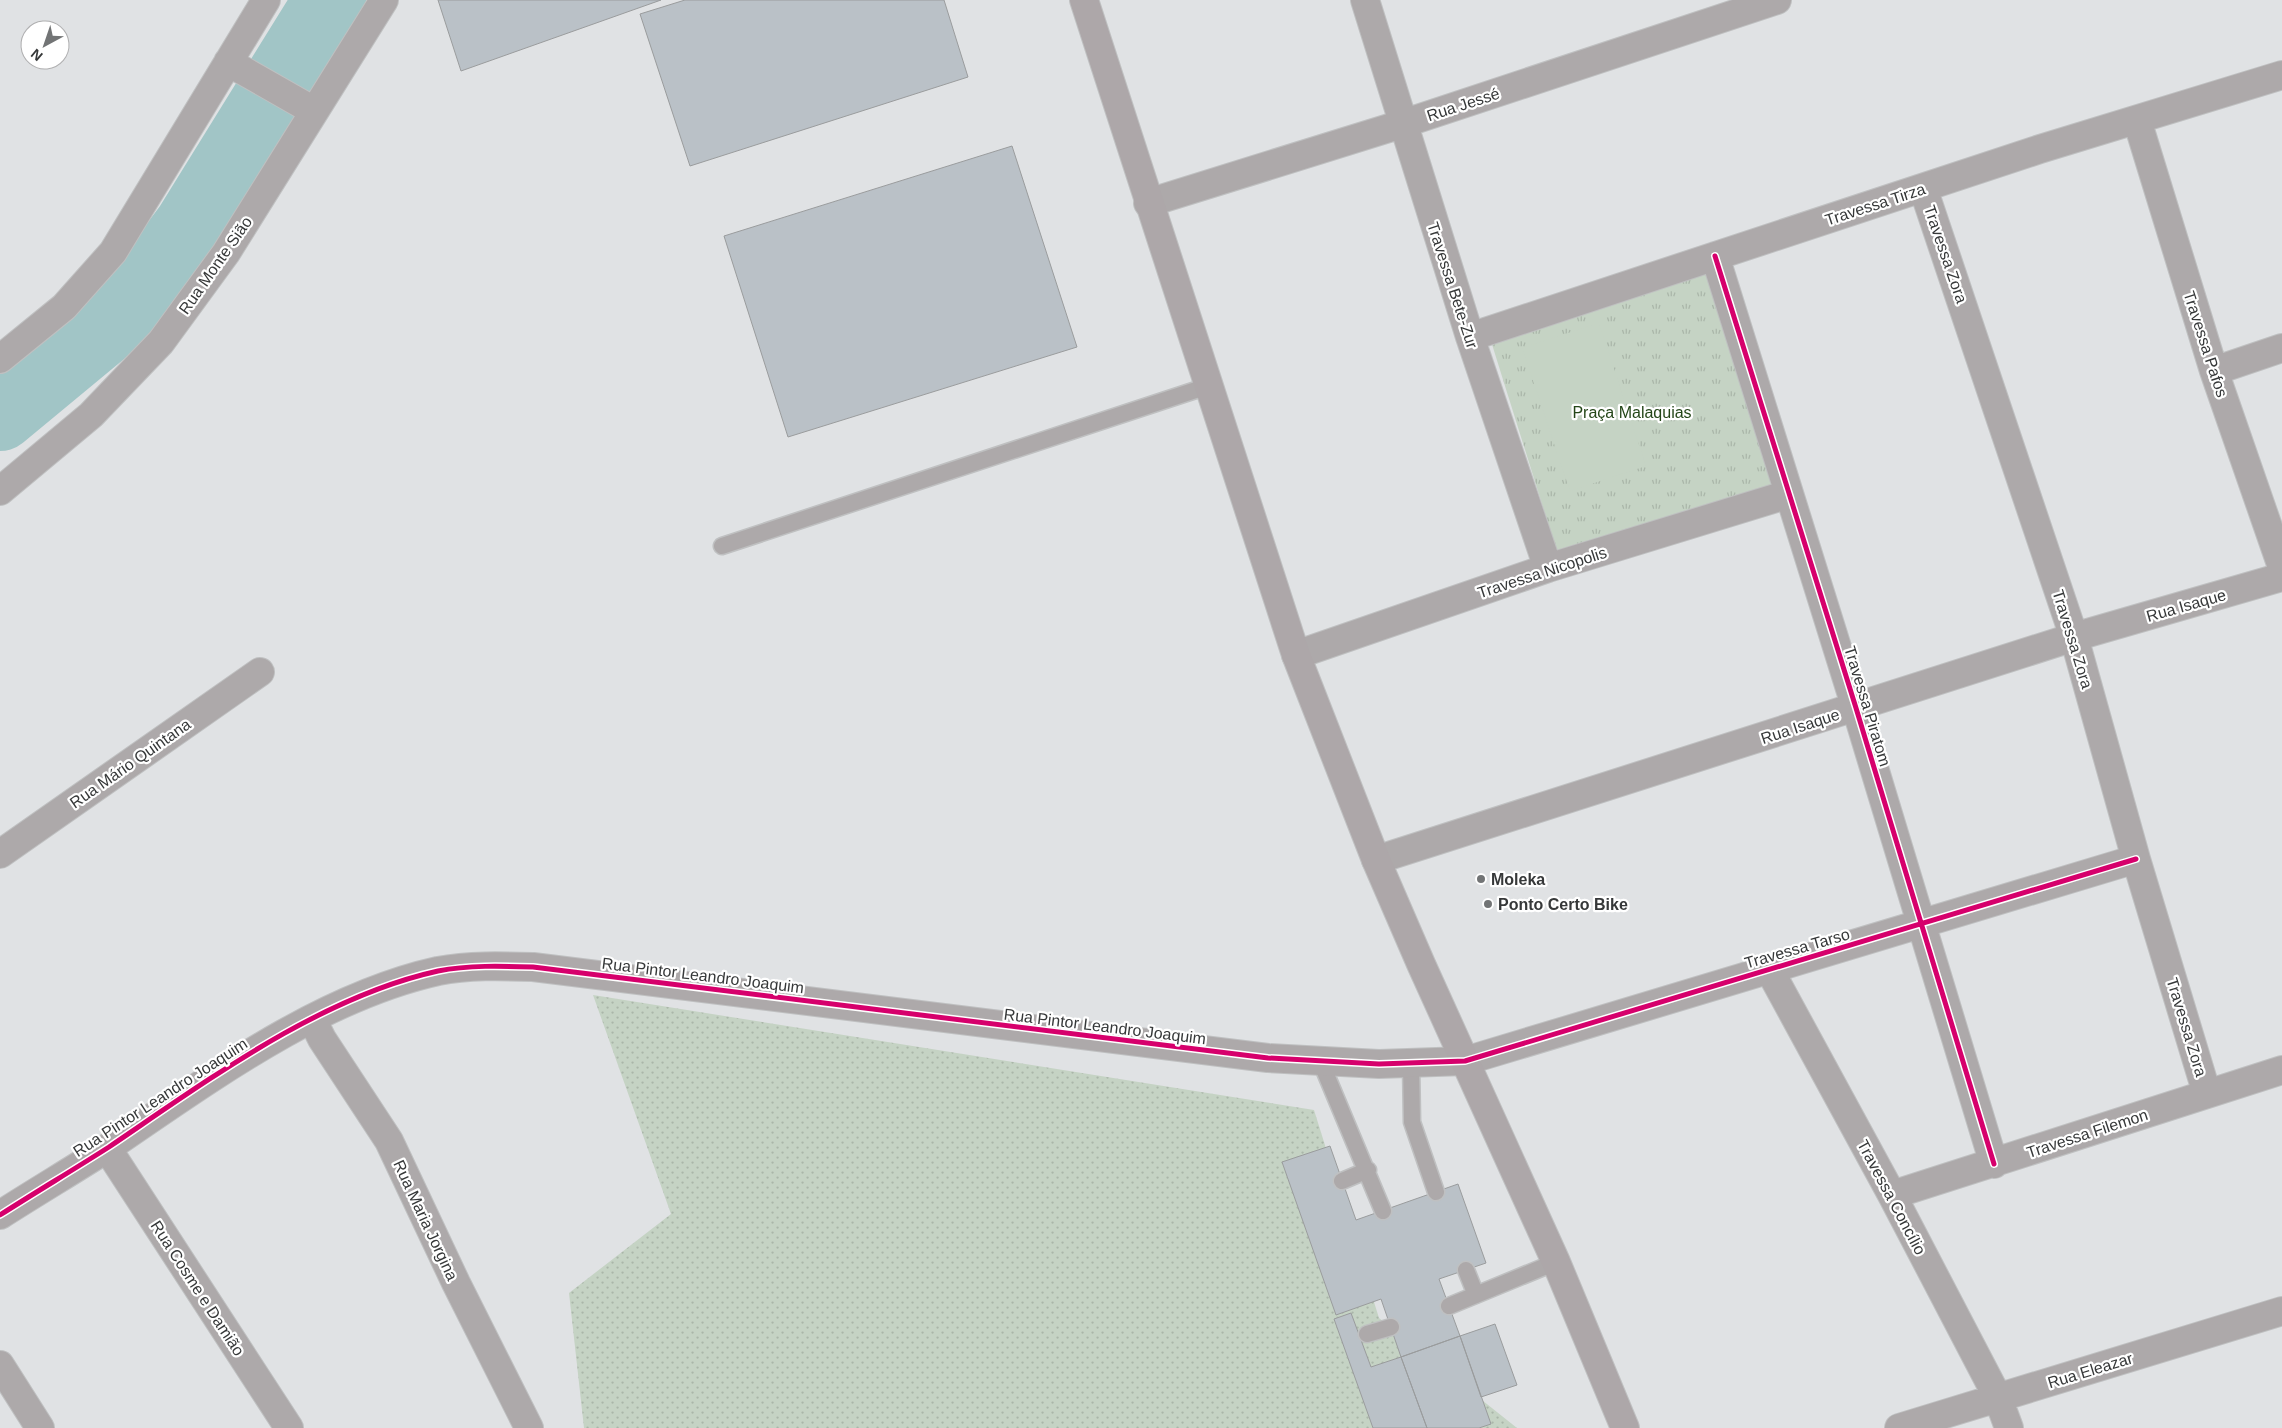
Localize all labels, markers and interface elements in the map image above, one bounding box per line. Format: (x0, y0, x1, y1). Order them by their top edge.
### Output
north arrow (20, 20, 70, 70)
text: N (28, 46, 46, 64)
street label: Rua Jessé (1425, 85, 1502, 124)
street label: Travessa Tirza (1823, 180, 1927, 229)
street label: Travessa Zora (1921, 203, 1970, 306)
street label: Rua Monte Sião (176, 213, 255, 317)
street label: Travessa Bete-Zur (1424, 220, 1481, 351)
street label: Travessa Pafos (2180, 289, 2231, 399)
park label: Praça Malaquias (1572, 404, 1692, 421)
street label: Travessa Nicopolis (1476, 544, 1609, 601)
street label: Rua Isaque (2144, 586, 2228, 625)
street label: Travessa Zora (2049, 588, 2096, 691)
street label: Travessa Piratom (1841, 644, 1894, 768)
street label: Rua Isaque (1759, 706, 1842, 747)
street label: Rua Mário Quintana (67, 715, 194, 811)
place label: Moleka (1491, 871, 1545, 888)
marker: Moleka (1475, 873, 1487, 885)
place label: Ponto Certo Bike (1498, 896, 1628, 913)
marker: Ponto Certo Bike (1482, 898, 1494, 910)
street label: Travessa Tarso (1743, 925, 1852, 972)
street label: Rua Pintor Leandro Joaquim (601, 955, 805, 996)
street label: Travessa Zora (2163, 976, 2210, 1079)
street label: Rua Pintor Leandro Joaquim (1003, 1006, 1207, 1047)
street label: Rua Pintor Leandro Joaquim (70, 1035, 250, 1160)
street label: Travessa Filemon (2024, 1106, 2150, 1161)
street label: Travessa Concílio (1854, 1137, 1929, 1258)
street label: Rua Maria Jorgina (390, 1157, 461, 1283)
street label: Rua Cosme e Damião (148, 1218, 248, 1359)
street label: Rua Eleazar (2046, 1349, 2135, 1391)

